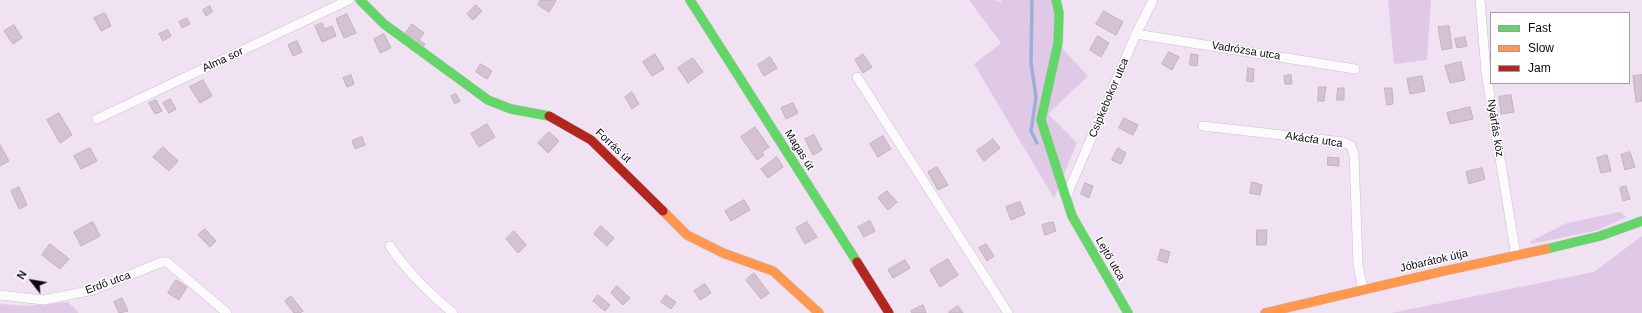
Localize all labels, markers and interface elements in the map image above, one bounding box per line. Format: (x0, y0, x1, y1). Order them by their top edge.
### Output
legend (1490, 12, 1630, 84)
text: Fast (1528, 21, 1551, 35)
street label: Vadrózsa utca (1211, 39, 1281, 63)
text: Slow (1528, 41, 1554, 55)
street label: Alma sor (201, 45, 245, 75)
street label: Csipkebokor utca (1086, 56, 1132, 140)
text: Jam (1528, 61, 1551, 75)
street label: Nyárfás köz (1484, 98, 1506, 158)
street label: Forrás út (592, 126, 634, 166)
street label: Magas út (781, 127, 817, 173)
street label: Akácfa utca (1285, 129, 1343, 151)
street label: Lejtő utca (1092, 235, 1128, 283)
street label: Jóbarátok útja (1399, 247, 1469, 275)
north arrow (12, 261, 52, 301)
text: N (15, 268, 29, 281)
street label: Erdő utca (84, 269, 132, 297)

